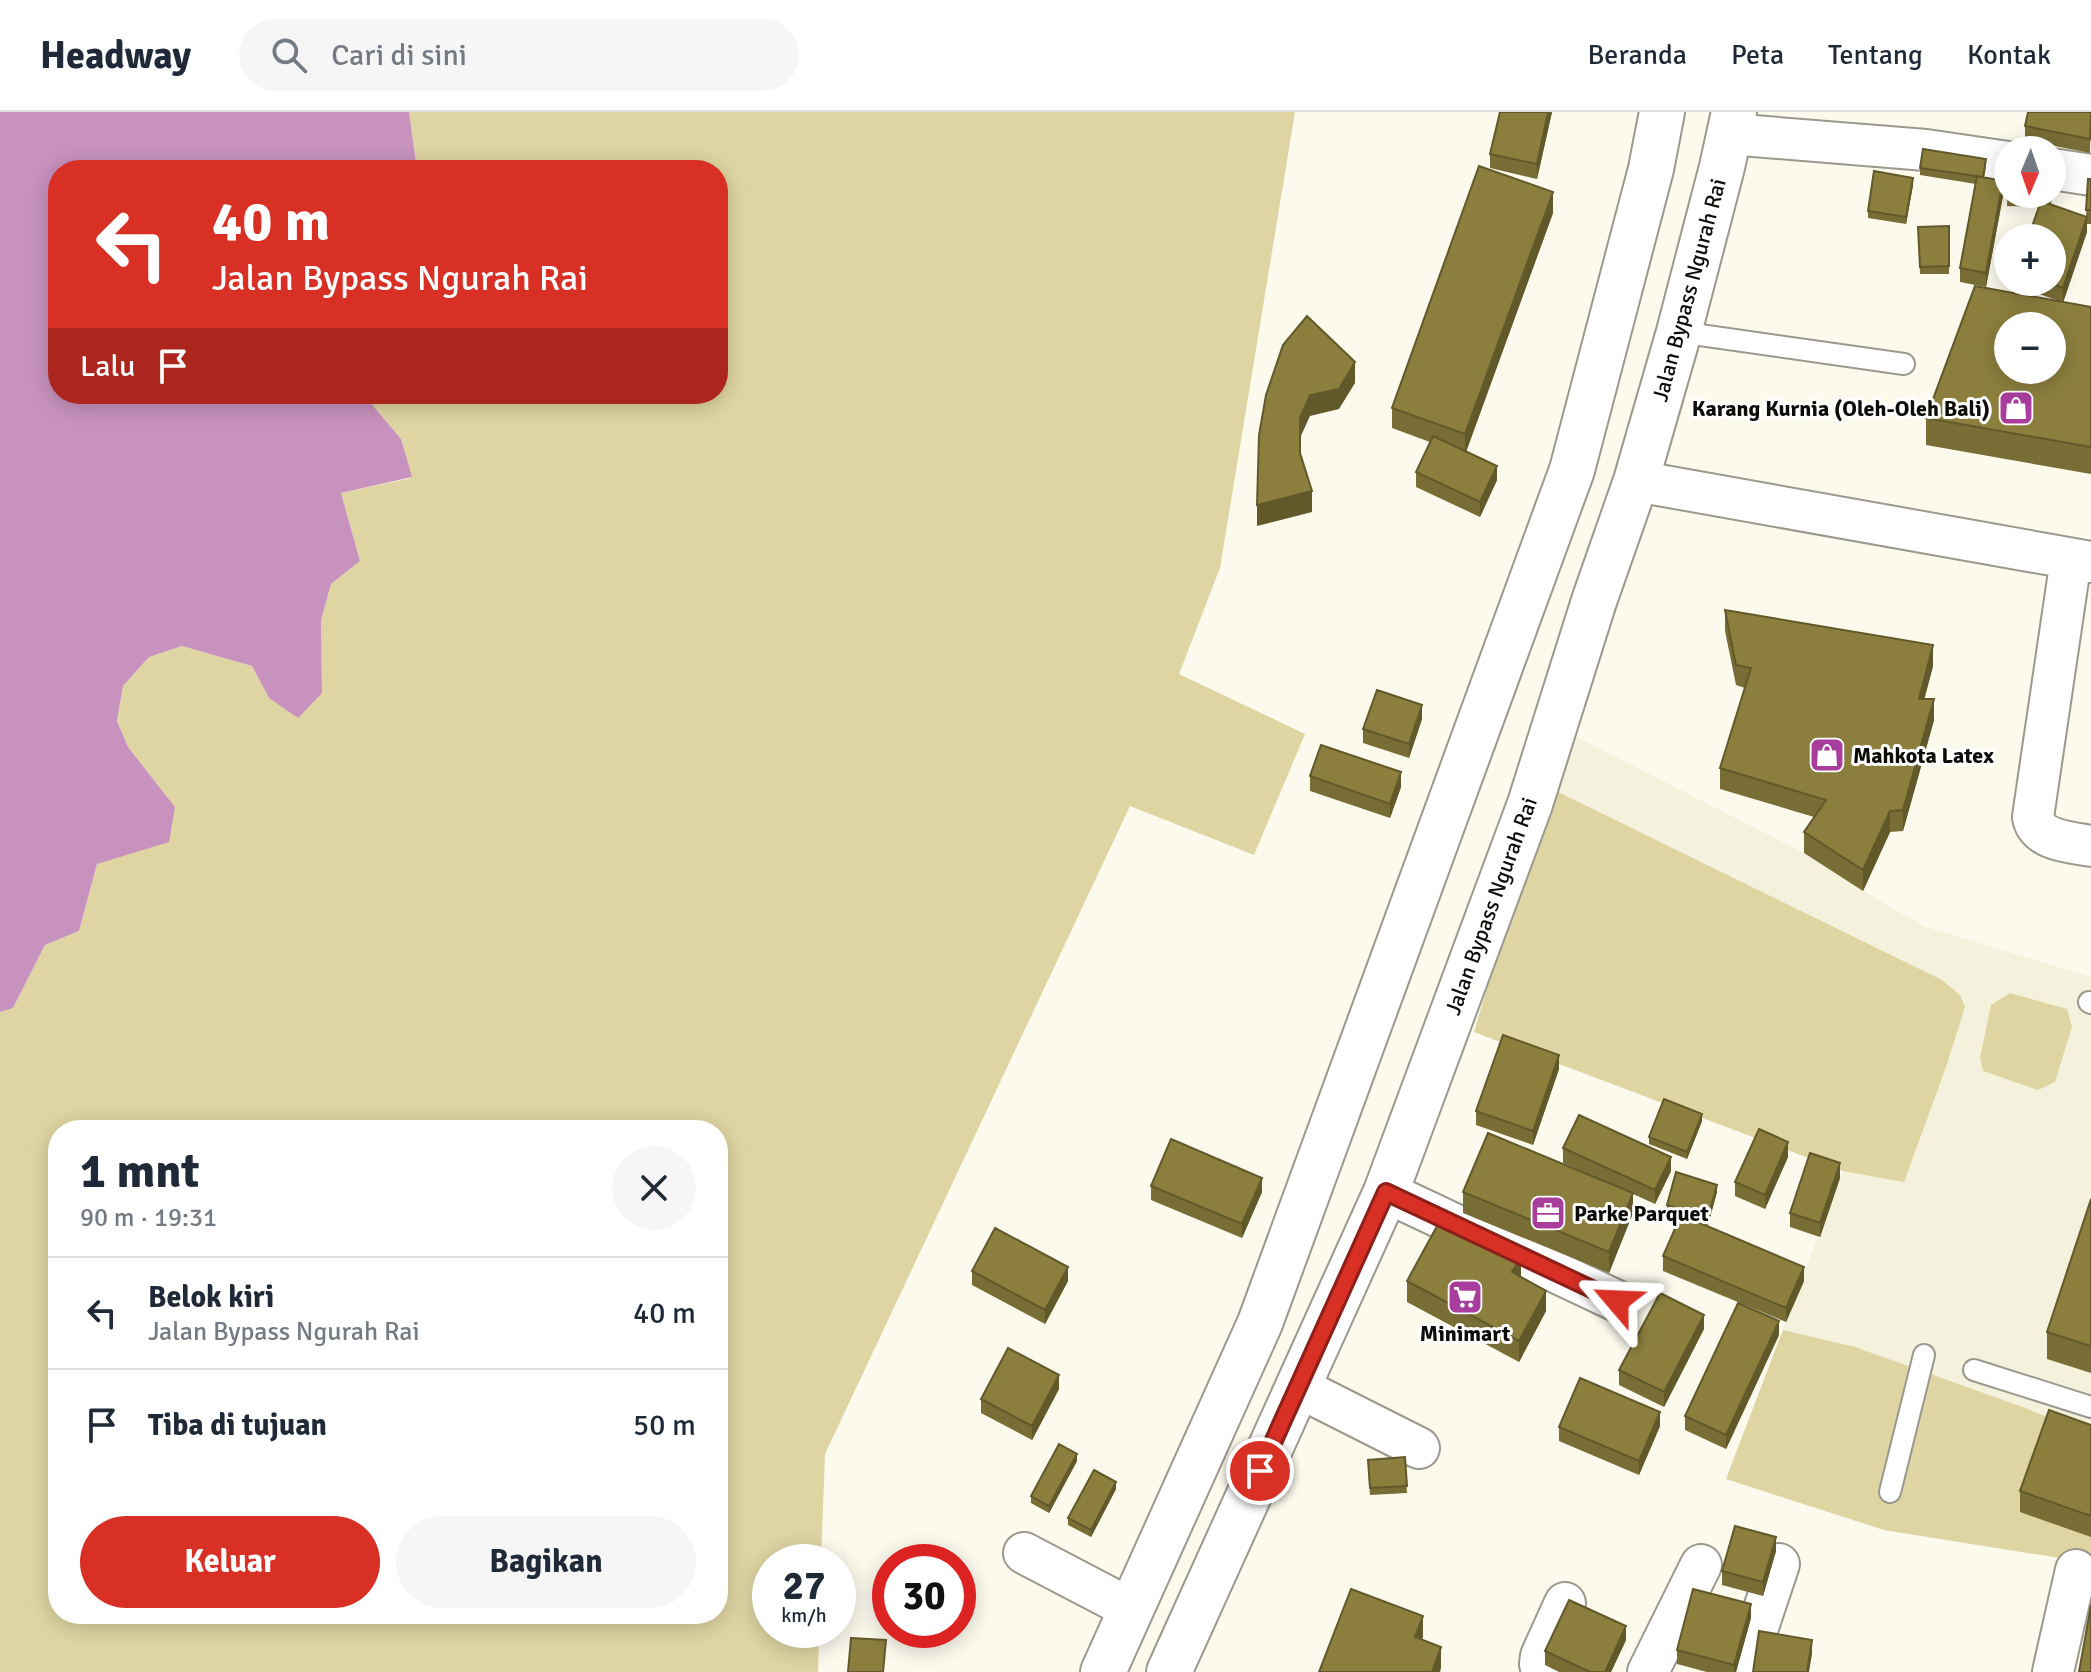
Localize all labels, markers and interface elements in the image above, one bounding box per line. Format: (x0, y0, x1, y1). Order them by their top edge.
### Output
search box (239, 19, 799, 91)
text: Headway (40, 32, 191, 79)
icon: search (267, 33, 311, 77)
text: Cari di sini (331, 37, 467, 74)
text: Beranda (1587, 38, 1687, 72)
text: Peta (1731, 38, 1784, 72)
text: Tentang (1828, 38, 1923, 72)
text: Kontak (1967, 38, 2051, 72)
north arrow (1994, 136, 2066, 208)
map controls (1994, 136, 2066, 384)
street label: Jalan Bypass Ngurah Rai (1646, 175, 1732, 405)
text: 40 m (212, 187, 330, 256)
icon: left (80, 192, 184, 296)
button: + (1994, 224, 2066, 296)
text: Jalan Bypass Ngurah Rai (212, 256, 588, 301)
button: − (1994, 312, 2066, 384)
icon: arrive (151, 344, 195, 388)
text: Lalu (80, 348, 135, 385)
shop icon: Karang Kurnia (Oleh-Oleh Bali) (1997, 389, 2035, 427)
place label: Karang Kurnia (Oleh-Oleh Bali) (1692, 395, 1990, 422)
shop icon: Mahkota Latex (1808, 736, 1846, 774)
place label: Mahkota Latex (1853, 742, 1994, 769)
street label: Jalan Bypass Ngurah Rai (1439, 793, 1543, 1019)
text: 1 mnt (80, 1142, 200, 1201)
button: close (612, 1146, 696, 1230)
office icon: Parke Parquet (1529, 1194, 1567, 1232)
place label: Parke Parquet (1574, 1200, 1709, 1227)
text: 90 m · 19:31 (80, 1202, 217, 1234)
position arrow (1575, 1259, 1659, 1343)
supermarket icon: Minimart (1446, 1278, 1484, 1316)
text: Belok kiri (148, 1279, 274, 1316)
icon: left (80, 1291, 124, 1335)
text: 40 m (633, 1295, 696, 1332)
text: Jalan Bypass Ngurah Rai (148, 1316, 420, 1348)
place label: Minimart (1420, 1320, 1510, 1347)
icon: arrive (80, 1403, 124, 1447)
text: Tiba di tujuan (148, 1407, 327, 1444)
text: 50 m (633, 1407, 696, 1444)
pin (1226, 1437, 1294, 1505)
icon: arrive (1238, 1449, 1282, 1493)
button: Keluar (80, 1516, 380, 1608)
button: Bagikan (396, 1516, 696, 1608)
speed limit sign: 30 (872, 1544, 976, 1648)
text: 27 (782, 1561, 826, 1611)
text: km/h (781, 1603, 827, 1628)

